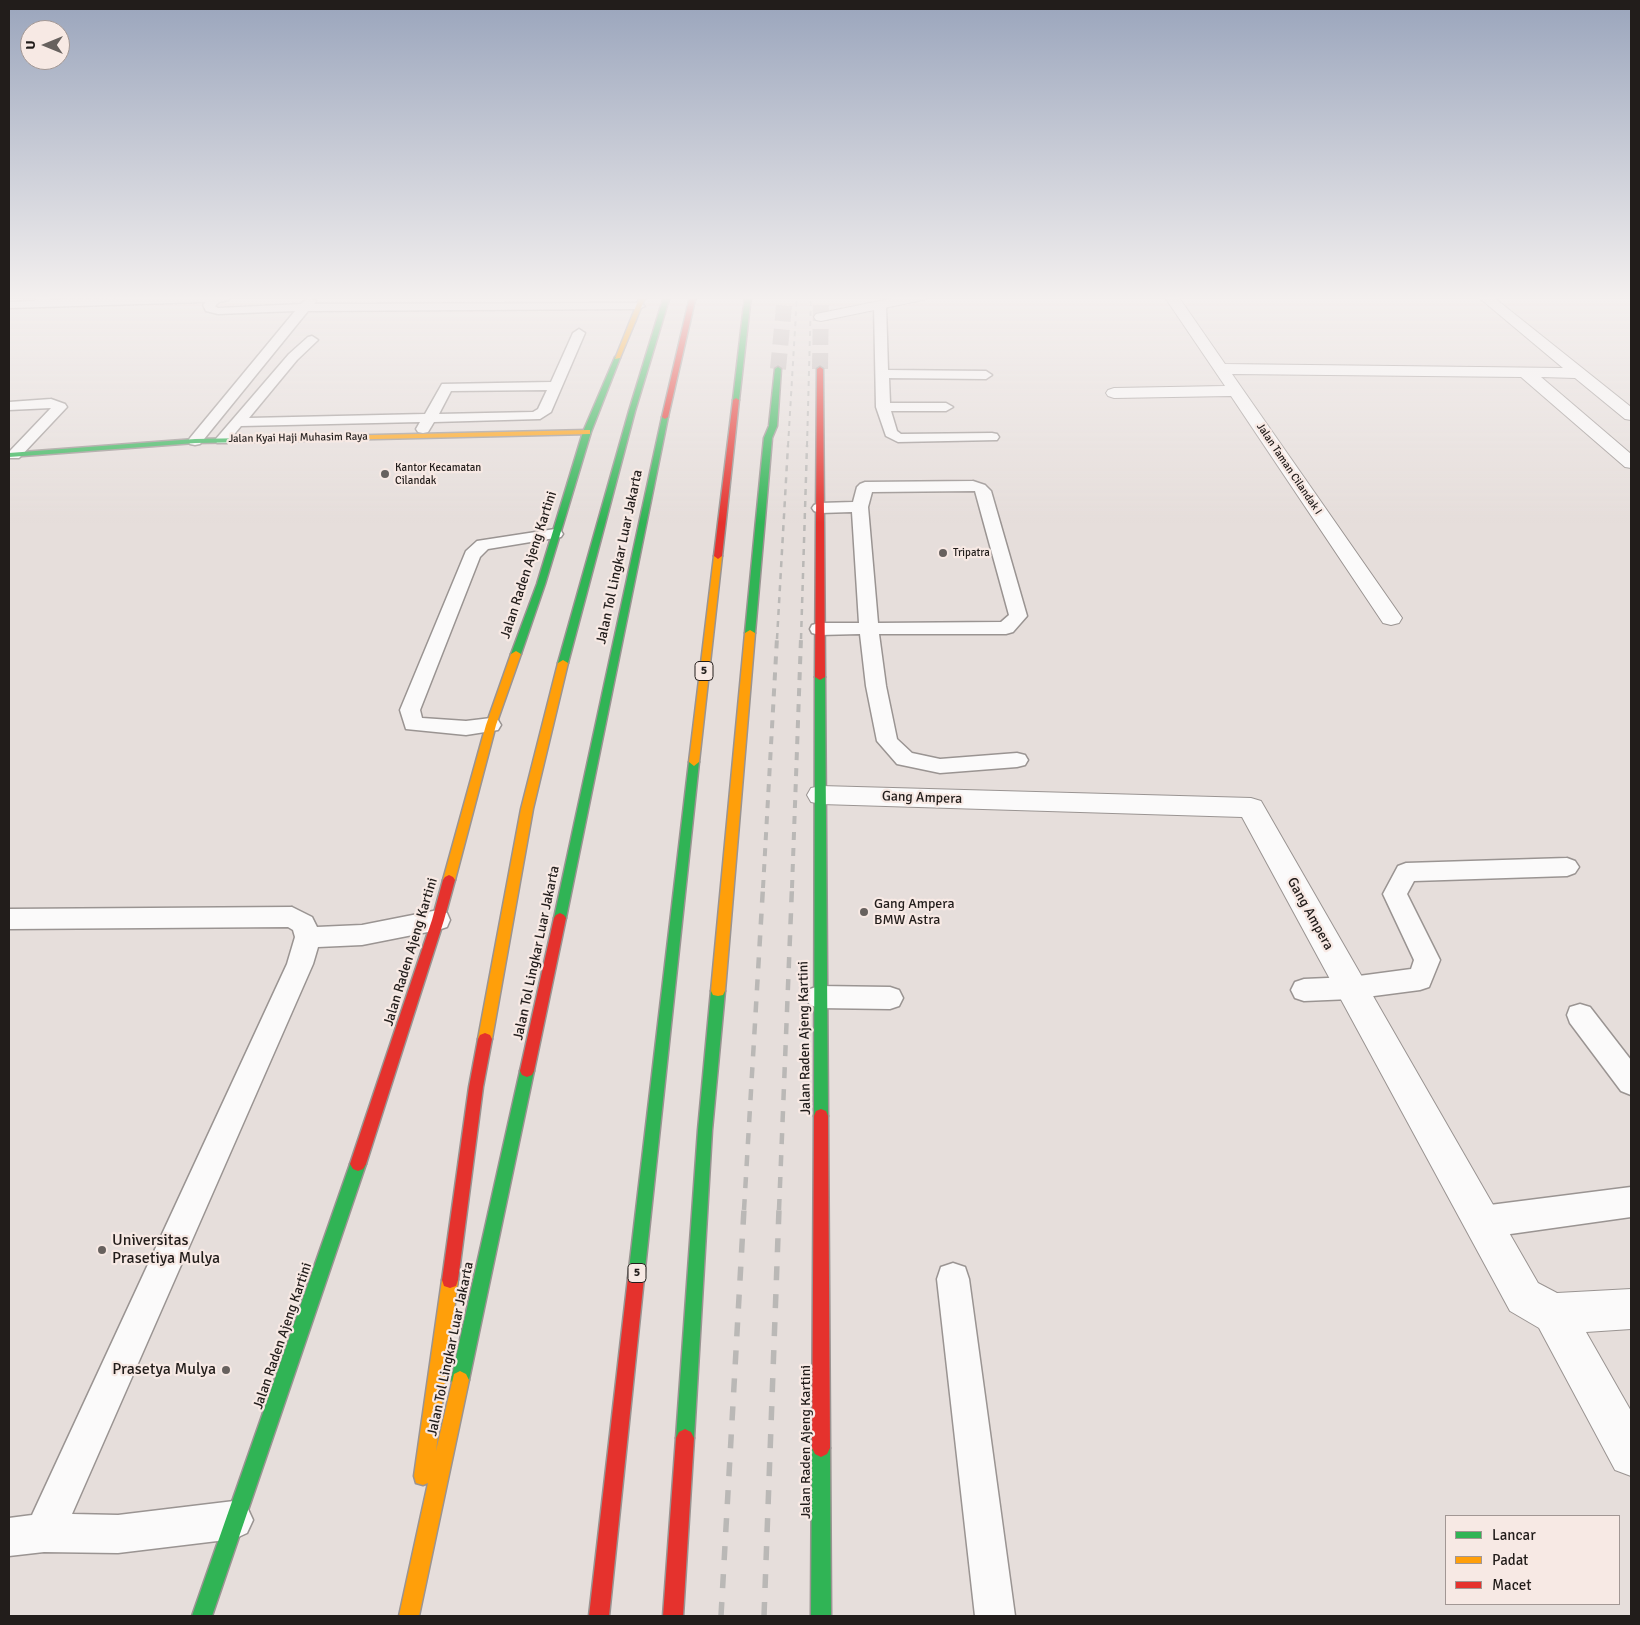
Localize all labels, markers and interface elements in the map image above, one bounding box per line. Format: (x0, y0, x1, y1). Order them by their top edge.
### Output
north arrow (20, 20, 70, 70)
text: U (22, 40, 39, 50)
street label: Jalan Taman Cilandak I (1253, 421, 1325, 517)
street label: Jalan Kyai Haji Muhasim Raya (228, 430, 368, 446)
place label: Kantor Kecamatan Cilandak (395, 461, 481, 487)
marker: Kantor Kecamatan Cilandak (379, 468, 391, 480)
street label: Jalan Tol Lingkar Luar Jakarta (593, 468, 647, 646)
street label: Jalan Raden Ajeng Kartini (497, 489, 561, 641)
place label: Tripatra (953, 546, 990, 560)
marker: Tripatra (937, 547, 949, 559)
road number: 5 (695, 661, 713, 680)
street label: Gang Ampera (881, 788, 963, 808)
street label: Jalan Tol Lingkar Luar Jakarta (510, 864, 564, 1042)
street label: Gang Ampera (1283, 875, 1337, 953)
street label: Jalan Raden Ajeng Kartini (380, 876, 442, 1028)
place label: Gang Ampera BMW Astra (874, 896, 955, 929)
marker: Gang Ampera BMW Astra (858, 906, 870, 918)
street label: Jalan Raden Ajeng Kartini (795, 961, 815, 1115)
place label: Universitas Prasetiya Mulya (112, 1231, 220, 1269)
marker: Universitas Prasetiya Mulya (96, 1244, 108, 1256)
street label: Jalan Raden Ajeng Kartini (250, 1260, 316, 1412)
street label: Jalan Tol Lingkar Luar Jakarta (424, 1260, 478, 1438)
road number: 5 (628, 1264, 646, 1282)
place label: Prasetya Mulya (112, 1360, 216, 1380)
marker: Prasetya Mulya (220, 1364, 232, 1376)
street label: Jalan Raden Ajeng Kartini (798, 1365, 814, 1519)
legend (1445, 1515, 1620, 1605)
text: Lancar (1492, 1526, 1536, 1544)
text: Padat (1492, 1551, 1528, 1569)
text: Macet (1492, 1576, 1531, 1594)

